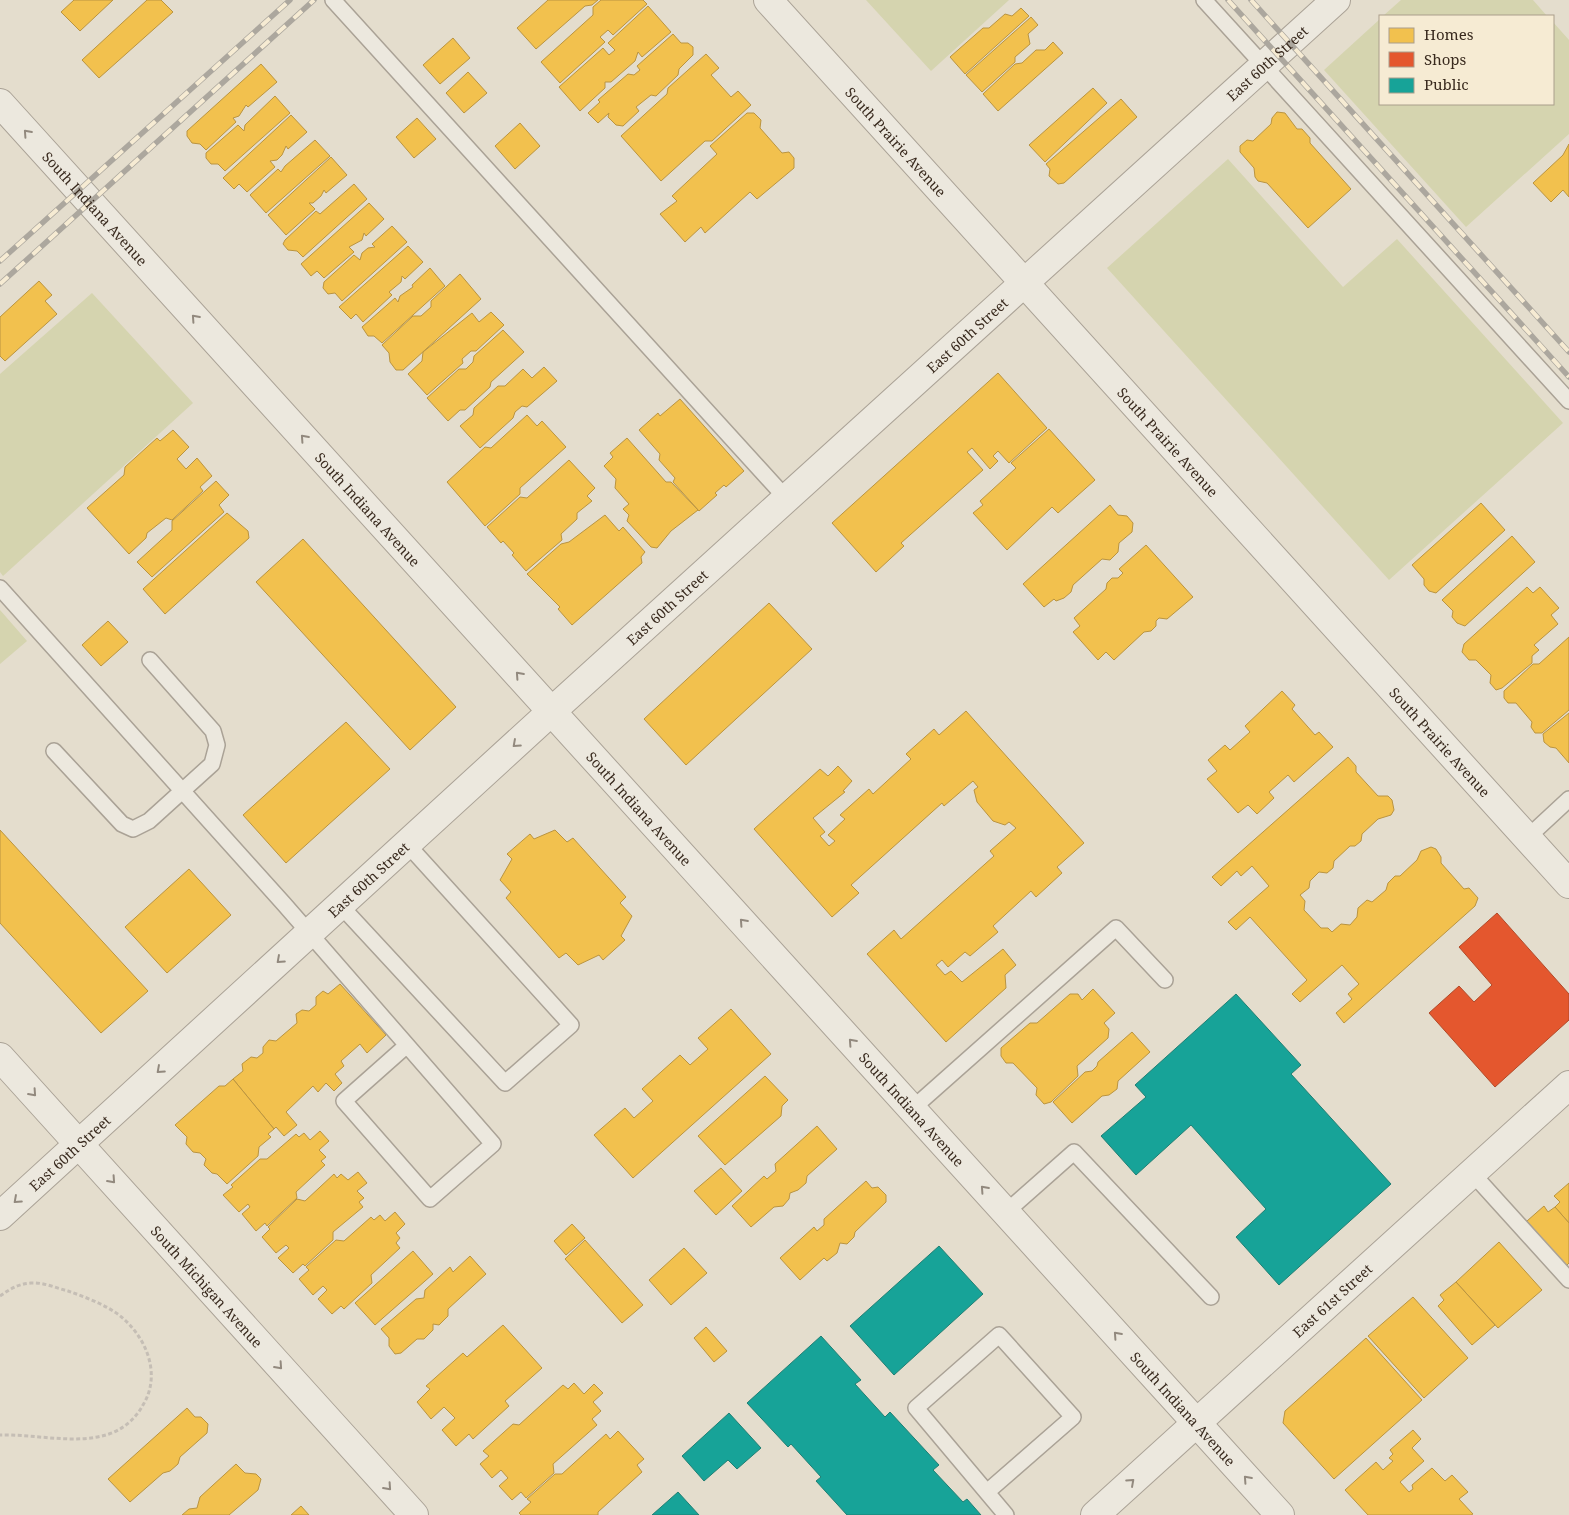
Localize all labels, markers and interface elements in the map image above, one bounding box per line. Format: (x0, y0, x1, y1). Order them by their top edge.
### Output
legend (1379, 15, 1554, 105)
street label: East 60th Street (1222, 21, 1312, 105)
text: Homes (1424, 24, 1474, 44)
text: Shops (1424, 49, 1467, 69)
text: Public (1424, 74, 1469, 94)
street label: South Prairie Avenue (842, 83, 951, 200)
one-way arrow (24, 129, 33, 138)
street label: South Indiana Avenue (39, 147, 152, 269)
street label: East 60th Street (922, 293, 1012, 377)
one-way arrow (192, 314, 201, 323)
street label: South Prairie Avenue (1114, 383, 1223, 500)
one-way arrow (301, 435, 310, 444)
street label: South Indiana Avenue (311, 448, 425, 570)
street label: East 60th Street (622, 565, 712, 649)
one-way arrow (516, 672, 525, 681)
street label: South Prairie Avenue (1386, 683, 1495, 801)
one-way arrow (513, 738, 522, 747)
street label: South Indiana Avenue (583, 747, 696, 869)
street label: East 60th Street (323, 837, 413, 921)
one-way arrow (739, 918, 748, 927)
one-way arrow (277, 954, 286, 963)
one-way arrow (848, 1039, 857, 1048)
street label: South Indiana Avenue (855, 1048, 969, 1170)
one-way arrow (157, 1064, 166, 1073)
one-way arrow (27, 1087, 36, 1096)
street label: East 60th Street (25, 1110, 114, 1195)
one-way arrow (106, 1175, 115, 1184)
one-way arrow (981, 1185, 990, 1194)
one-way arrow (14, 1195, 23, 1204)
street label: South Michigan Avenue (147, 1221, 267, 1351)
street label: East 61st Street (1288, 1259, 1376, 1341)
one-way arrow (1114, 1331, 1123, 1340)
street label: South Indiana Avenue (1127, 1347, 1240, 1470)
one-way arrow (273, 1360, 282, 1369)
one-way arrow (1244, 1475, 1253, 1484)
one-way arrow (1126, 1479, 1135, 1488)
one-way arrow (382, 1481, 391, 1490)

